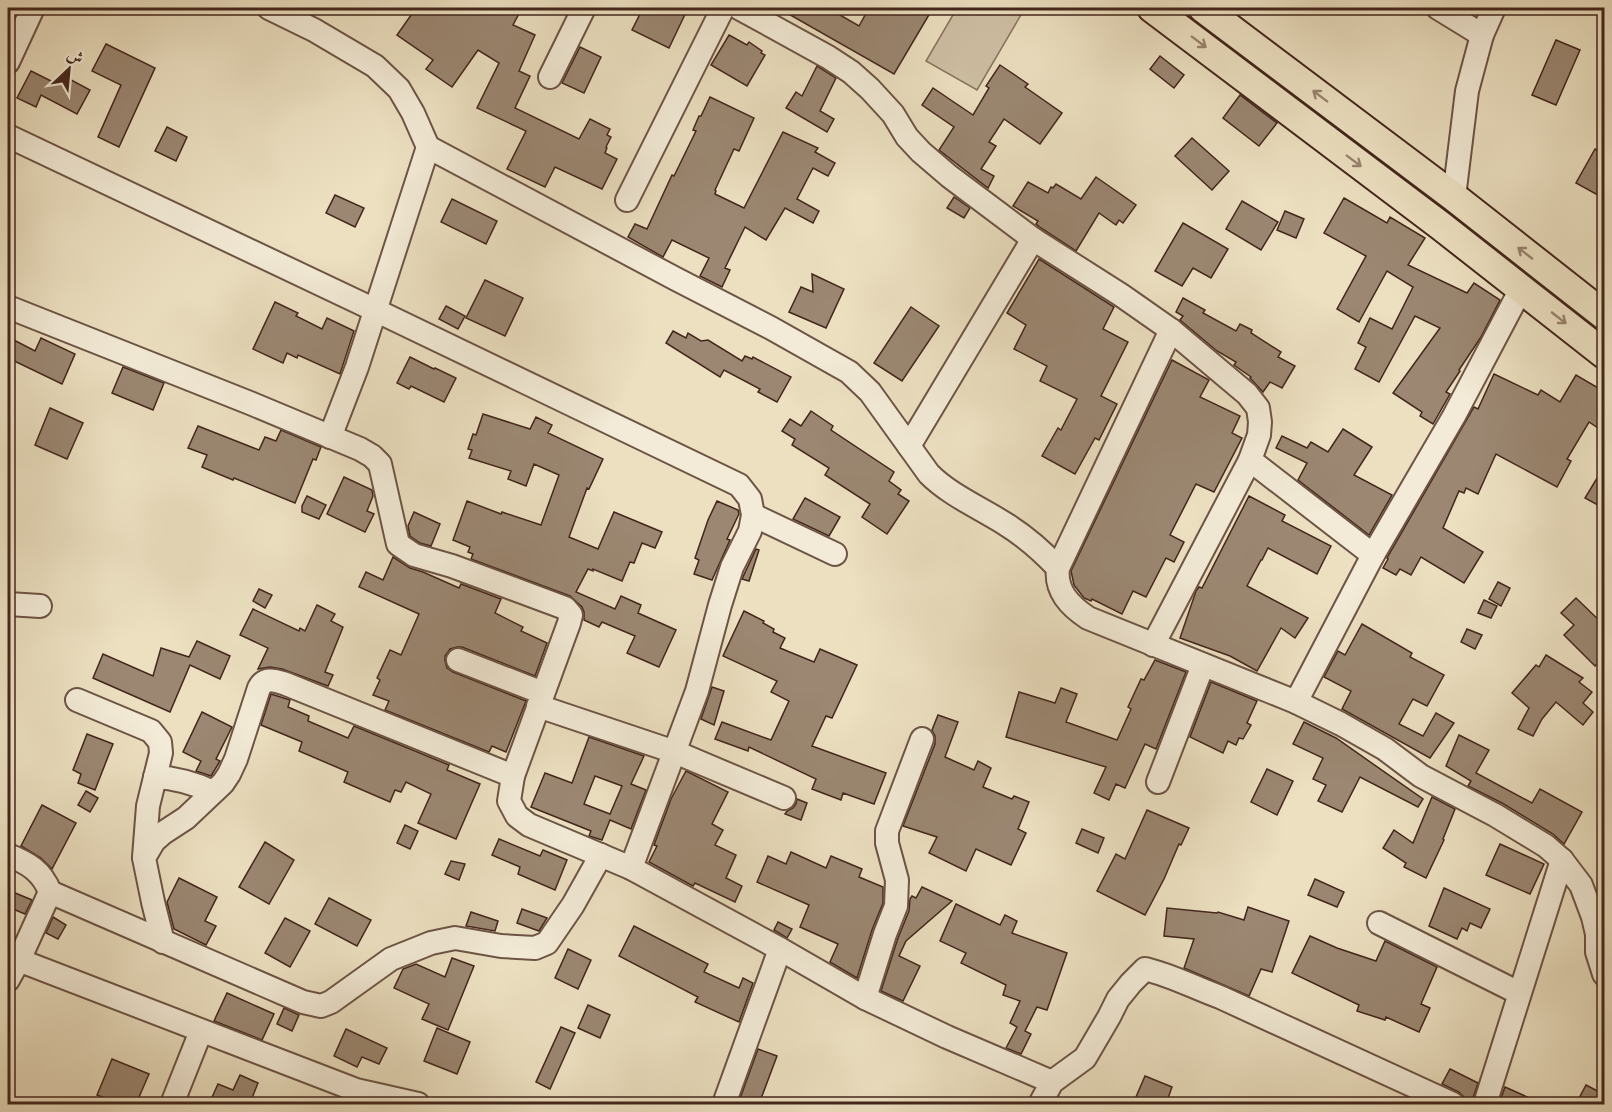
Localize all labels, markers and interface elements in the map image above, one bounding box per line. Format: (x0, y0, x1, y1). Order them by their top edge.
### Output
one-way arrow (1191, 36, 1207, 49)
north arrow (39, 39, 99, 99)
text: ش (64, 44, 87, 68)
one-way arrow (1313, 90, 1329, 102)
one-way arrow (1346, 154, 1362, 167)
one-way arrow (1518, 246, 1534, 259)
one-way arrow (1550, 312, 1566, 325)

